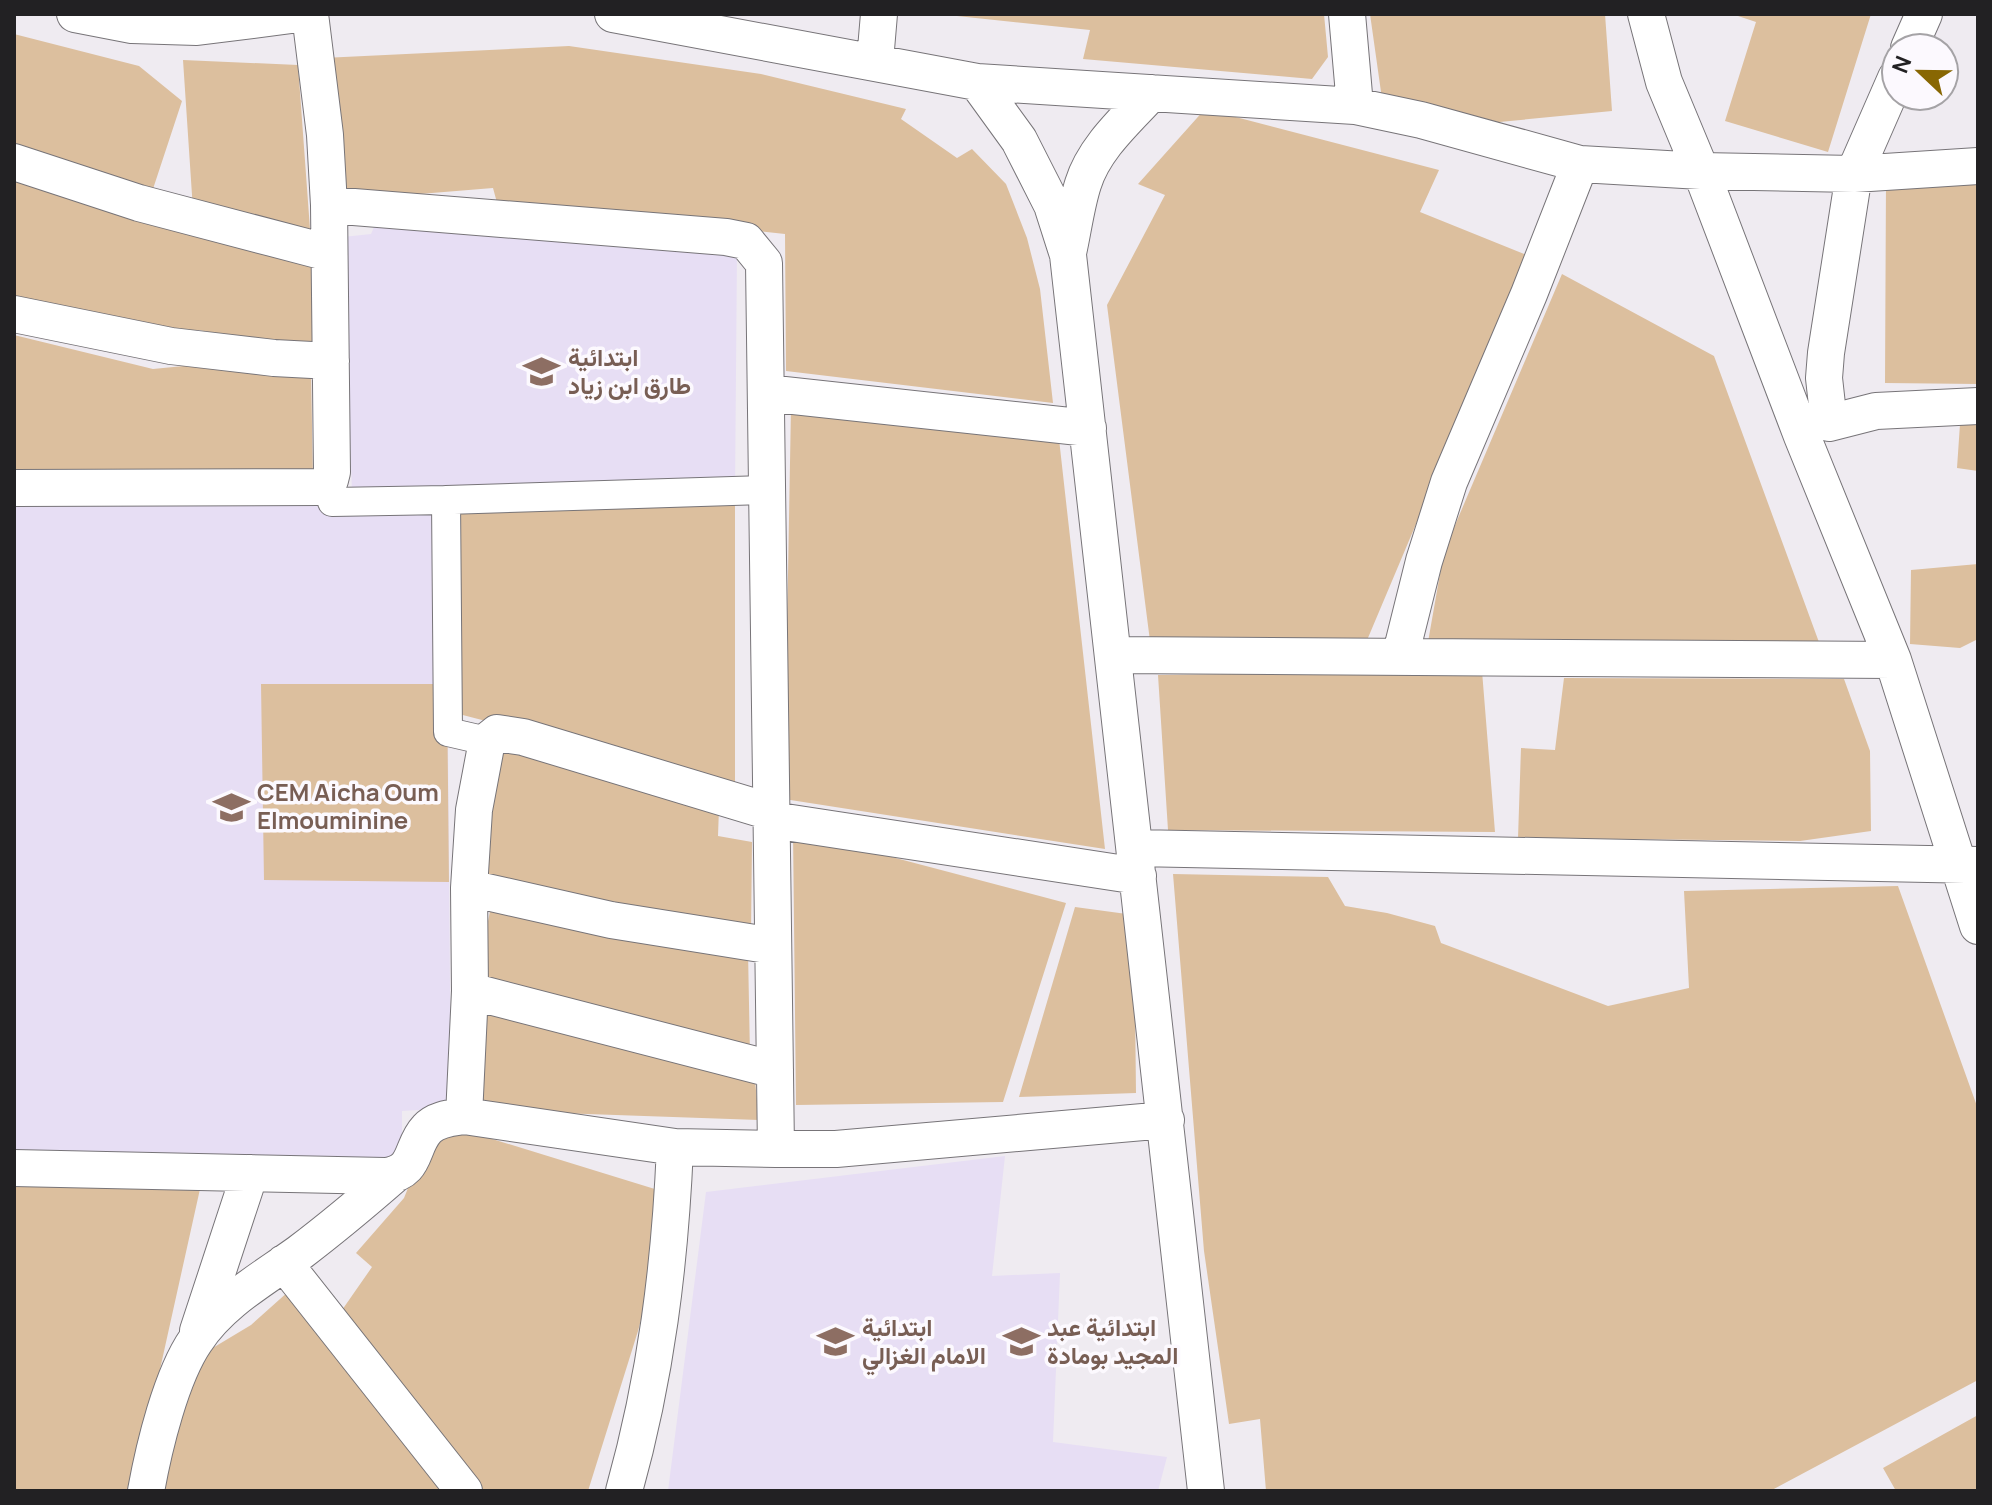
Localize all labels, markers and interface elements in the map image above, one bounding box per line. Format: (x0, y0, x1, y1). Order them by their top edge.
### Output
north arrow (1880, 32, 1960, 112)
text: N (1885, 52, 1918, 77)
place label: ابتدائية طارق ابن زياد (568, 340, 691, 401)
school or university icon: ابتدائية طارق ابن زياد (523, 353, 561, 391)
place label: CEM Aicha Oum Elmouminine (257, 775, 439, 836)
school or university icon: CEM Aicha Oum Elmouminine (212, 788, 250, 826)
place label: ابتدائية الامام الغزالي (862, 1310, 986, 1376)
place label: ابتدائية عبد المجيد بومادة (1047, 1310, 1178, 1371)
school or university icon: ابتدائية الامام الغزالي (817, 1323, 855, 1361)
school or university icon: ابتدائية عبد المجيد بومادة (1002, 1323, 1040, 1361)

